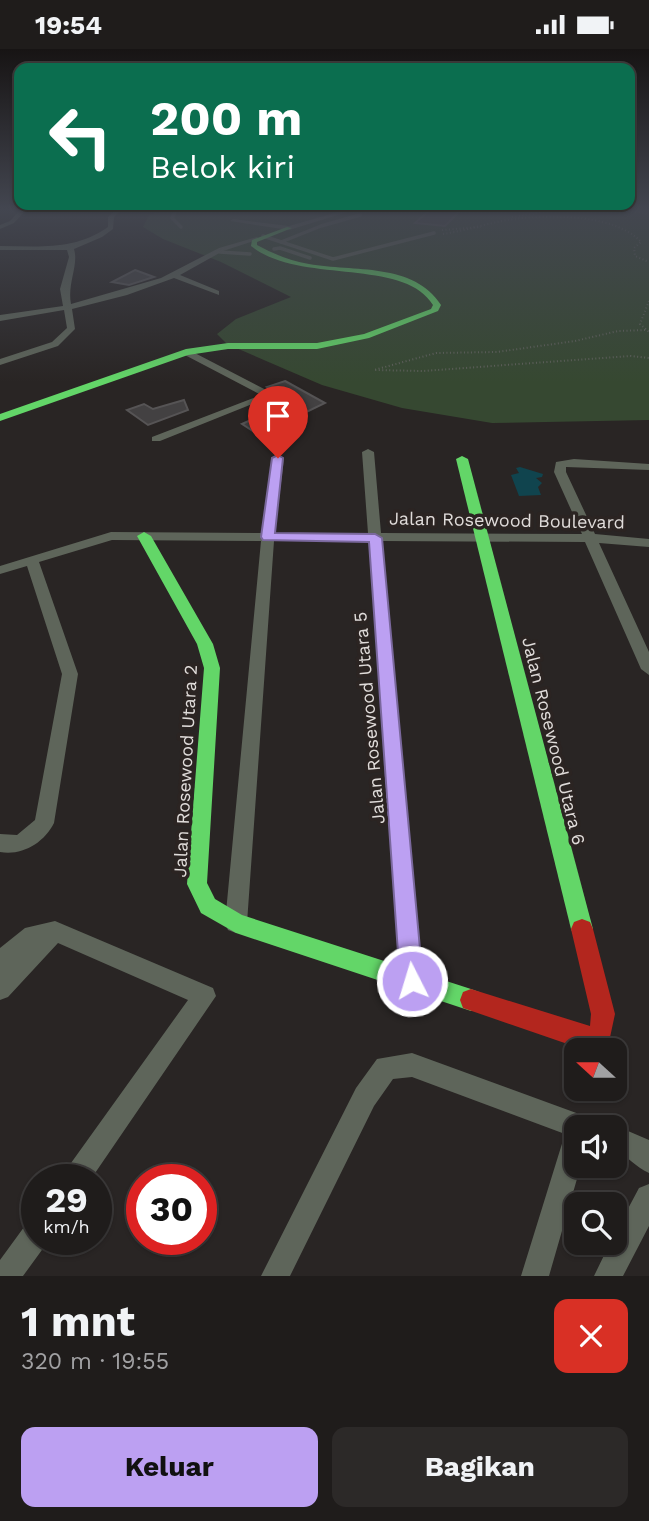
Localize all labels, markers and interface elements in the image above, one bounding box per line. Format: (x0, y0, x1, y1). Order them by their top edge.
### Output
text: 19:54 (35, 10, 102, 40)
text: 200 m (150, 89, 302, 147)
icon: left (35, 91, 126, 182)
text: Belok kiri (150, 148, 295, 186)
pin (248, 386, 308, 458)
icon: arrive (259, 397, 297, 435)
street label: Jalan Rosewood Boulevard (389, 507, 625, 533)
street label: Jalan Rosewood Utara 5 (349, 611, 389, 825)
street label: Jalan Rosewood Utara 6 (518, 635, 590, 847)
street label: Jalan Rosewood Utara 2 (169, 664, 201, 878)
position arrow (375, 944, 449, 1018)
north arrow (564, 1038, 626, 1101)
map controls (564, 1038, 627, 1255)
button: sound (564, 1115, 627, 1178)
speed limit sign: 30 (126, 1164, 217, 1255)
text: 29 (45, 1179, 88, 1221)
button: search (564, 1192, 627, 1255)
text: km/h (43, 1216, 90, 1237)
text: 1 mnt (21, 1297, 135, 1346)
button: close (554, 1299, 628, 1373)
text: 320 m · 19:55 (21, 1348, 169, 1375)
button: Keluar (21, 1427, 318, 1507)
button: Bagikan (332, 1427, 628, 1507)

